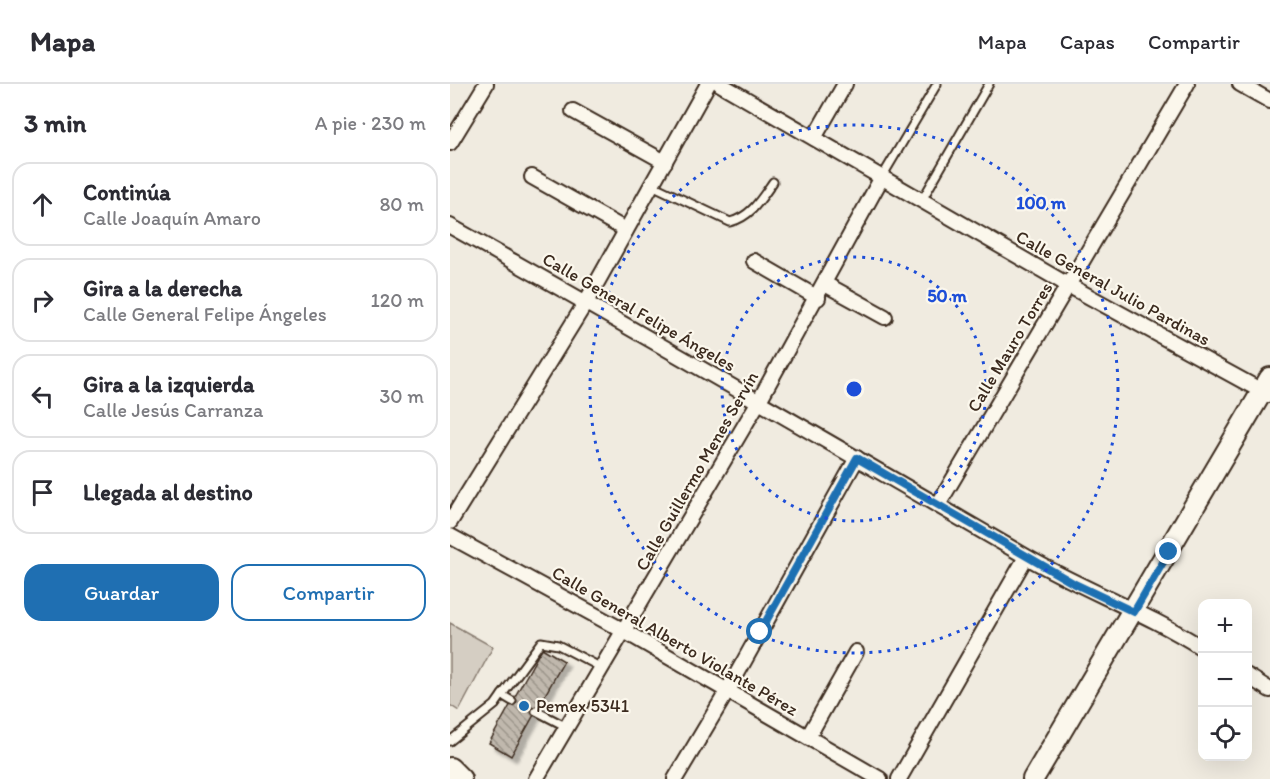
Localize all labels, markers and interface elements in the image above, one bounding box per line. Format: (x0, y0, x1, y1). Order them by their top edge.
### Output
text: Mapa (30, 24, 95, 58)
text: Mapa (978, 29, 1027, 54)
text: Capas (1060, 29, 1115, 54)
text: Compartir (1148, 29, 1240, 54)
text: 3 min (24, 107, 86, 139)
text: A pie · 230 m (315, 111, 426, 135)
text: Continúa (83, 179, 171, 206)
icon: ahead (26, 188, 59, 221)
text: 80 m (379, 192, 424, 216)
text: 100 m (1016, 192, 1067, 214)
text: Calle Joaquín Amaro (83, 206, 261, 230)
street label: Calle General Julio Pardinas (1012, 225, 1214, 351)
street label: Calle General Felipe Ángeles (539, 248, 739, 376)
text: Gira a la derecha (83, 275, 242, 302)
street label: Calle Mauro Torres (963, 278, 1057, 416)
icon: right (26, 284, 59, 317)
text: 50 m (927, 285, 968, 307)
text: 120 m (371, 288, 424, 312)
text: Calle General Felipe Ángeles (83, 302, 327, 326)
street label: Calle Guillermo Menes Servín (631, 367, 763, 575)
text: Gira a la izquierda (83, 371, 254, 398)
centre of rings (844, 379, 864, 399)
icon: left (26, 380, 59, 413)
text: 30 m (379, 384, 424, 408)
text: Calle Jesús Carranza (83, 398, 263, 422)
icon: arrive (26, 476, 59, 509)
text: Llegada al destino (83, 479, 253, 506)
route end (1155, 538, 1181, 564)
street label: Calle General Alberto Violante Pérez (548, 561, 802, 721)
button: Guardar (24, 564, 219, 621)
button: Compartir (231, 564, 426, 621)
map controls (1198, 599, 1252, 761)
button: + (1198, 599, 1252, 653)
route start (746, 618, 772, 644)
button: − (1198, 653, 1252, 707)
place label: Pemex 5341 (536, 695, 629, 717)
marker: Pemex 5341 (517, 699, 531, 713)
button: locate (1198, 707, 1252, 761)

